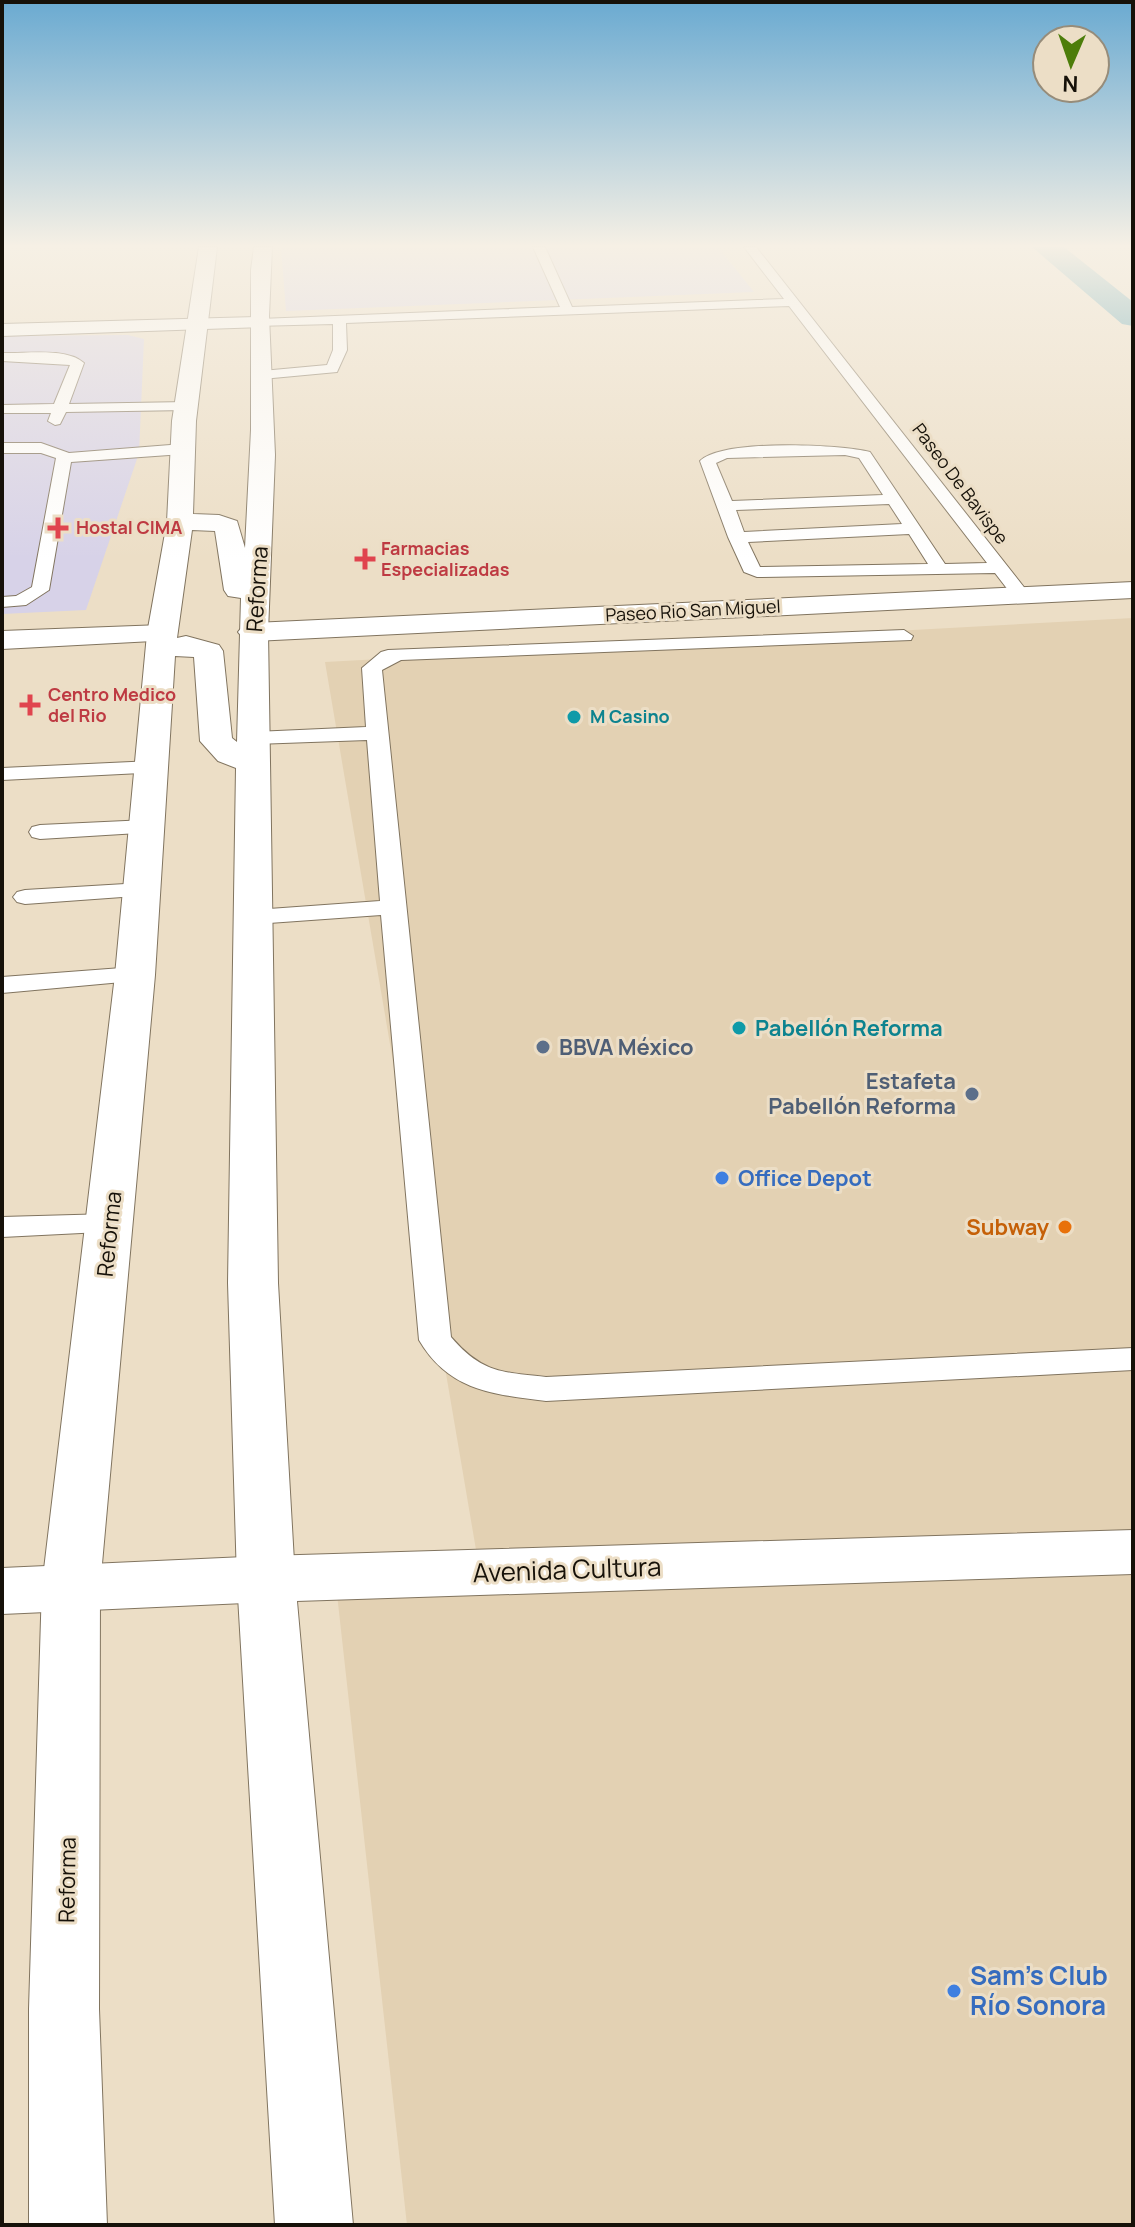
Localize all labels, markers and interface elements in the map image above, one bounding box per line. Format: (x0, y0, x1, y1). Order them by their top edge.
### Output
north arrow (1031, 24, 1111, 104)
text: N (1062, 69, 1079, 99)
street label: Paseo De Bavispe (907, 418, 1014, 549)
place label: Hostal CIMA (76, 515, 182, 539)
marker: Hostal CIMA (47, 517, 69, 539)
place label: Farmacias Especializadas (381, 536, 510, 581)
street label: Reforma (239, 545, 275, 633)
marker: Farmacias Especializadas (356, 550, 374, 568)
street label: Paseo Rio San Miguel (605, 593, 781, 627)
place label: Centro Medico del Rio (48, 682, 176, 727)
marker: Centro Medico del Rio (19, 694, 41, 716)
place label: M Casino (590, 704, 670, 728)
marker: M Casino (565, 708, 583, 726)
place label: Pabellón Reforma (755, 1013, 943, 1043)
marker: Pabellón Reforma (730, 1019, 748, 1037)
place label: BBVA México (559, 1032, 694, 1062)
marker: BBVA México (534, 1038, 552, 1056)
place label: Estafeta Pabellón Reforma (768, 1066, 956, 1121)
marker: Estafeta Pabellón Reforma (963, 1085, 981, 1103)
place label: Office Depot (738, 1163, 872, 1193)
marker: Office Depot (713, 1169, 731, 1187)
street label: Reforma (90, 1190, 128, 1278)
place label: Subway (966, 1212, 1050, 1242)
marker: Subway (1056, 1218, 1074, 1236)
street label: Avenida Cultura (472, 1548, 662, 1590)
street label: Reforma (51, 1837, 83, 1923)
place label: Sam's Club Río Sonora (970, 1957, 1108, 2023)
marker: Sam's Club Río Sonora (945, 1982, 963, 2000)

